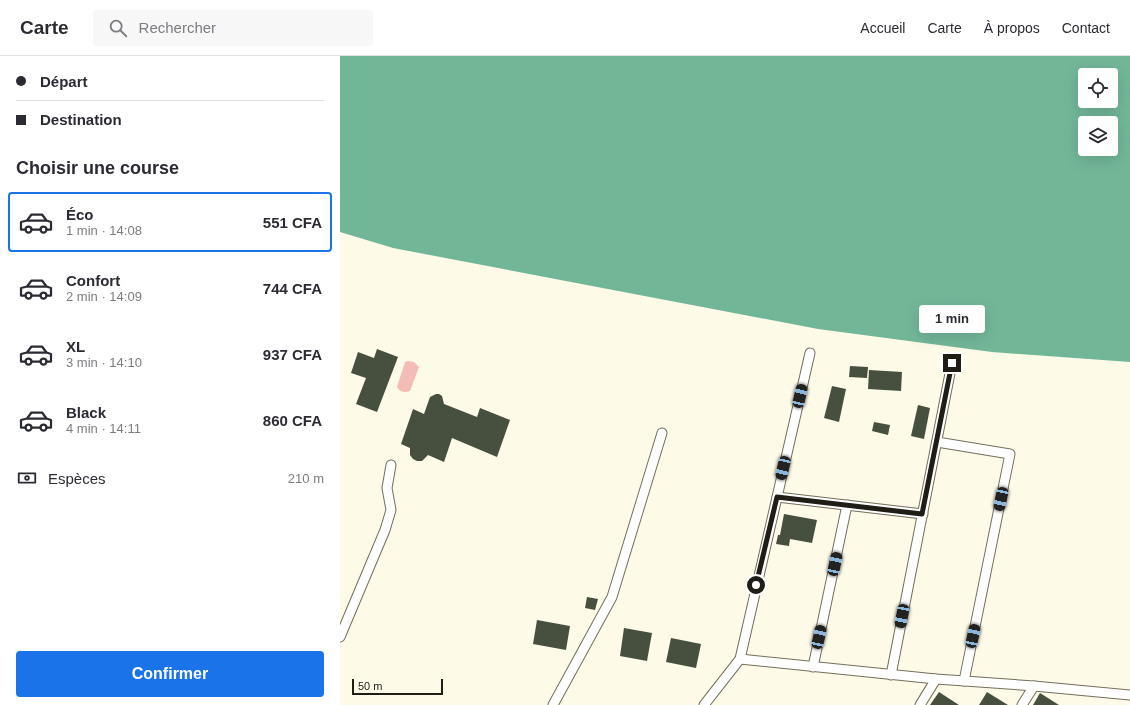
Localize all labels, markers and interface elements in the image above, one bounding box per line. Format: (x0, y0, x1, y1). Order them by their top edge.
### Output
search box (93, 10, 373, 46)
text: Carte (20, 17, 69, 38)
icon: search (107, 17, 129, 39)
text: Rechercher (139, 19, 216, 36)
text: Accueil (860, 20, 905, 36)
text: Carte (927, 20, 962, 36)
text: À propos (984, 20, 1040, 36)
text: Contact (1062, 20, 1110, 36)
map controls (1078, 68, 1118, 156)
button: locate (1078, 68, 1118, 108)
text: Départ (40, 73, 88, 90)
text: Destination (40, 111, 122, 128)
button: layers (1078, 116, 1118, 156)
text: Choisir une course (16, 158, 179, 178)
icon: car (18, 204, 54, 240)
text: Éco (66, 206, 94, 223)
text: 551 CFA (263, 214, 322, 231)
text: 1 min · 14:08 (66, 223, 142, 238)
icon: car (18, 270, 54, 306)
text: Confort (66, 272, 120, 289)
text: 744 CFA (263, 280, 322, 297)
text: 2 min · 14:09 (66, 289, 142, 304)
callout: 1 min (919, 305, 985, 333)
text: 1 min (935, 311, 969, 326)
icon: car (18, 336, 54, 372)
text: XL (66, 338, 85, 355)
text: 937 CFA (263, 346, 322, 363)
route end (943, 354, 961, 372)
text: 3 min · 14:10 (66, 355, 142, 370)
car (791, 383, 809, 409)
icon: car (18, 402, 54, 438)
text: Black (66, 404, 106, 421)
text: 860 CFA (263, 412, 322, 429)
text: 4 min · 14:11 (66, 421, 141, 436)
car (774, 455, 792, 481)
icon: cash (16, 467, 38, 489)
text: Espèces (48, 470, 106, 487)
text: 210 m (288, 471, 324, 486)
car (993, 486, 1009, 512)
car (827, 551, 843, 577)
route start (747, 576, 765, 594)
car (894, 603, 910, 629)
car (965, 623, 981, 649)
car (811, 624, 827, 650)
button: Confirmer (16, 651, 324, 697)
scale bar (352, 677, 443, 696)
text: 50 m (358, 680, 382, 692)

